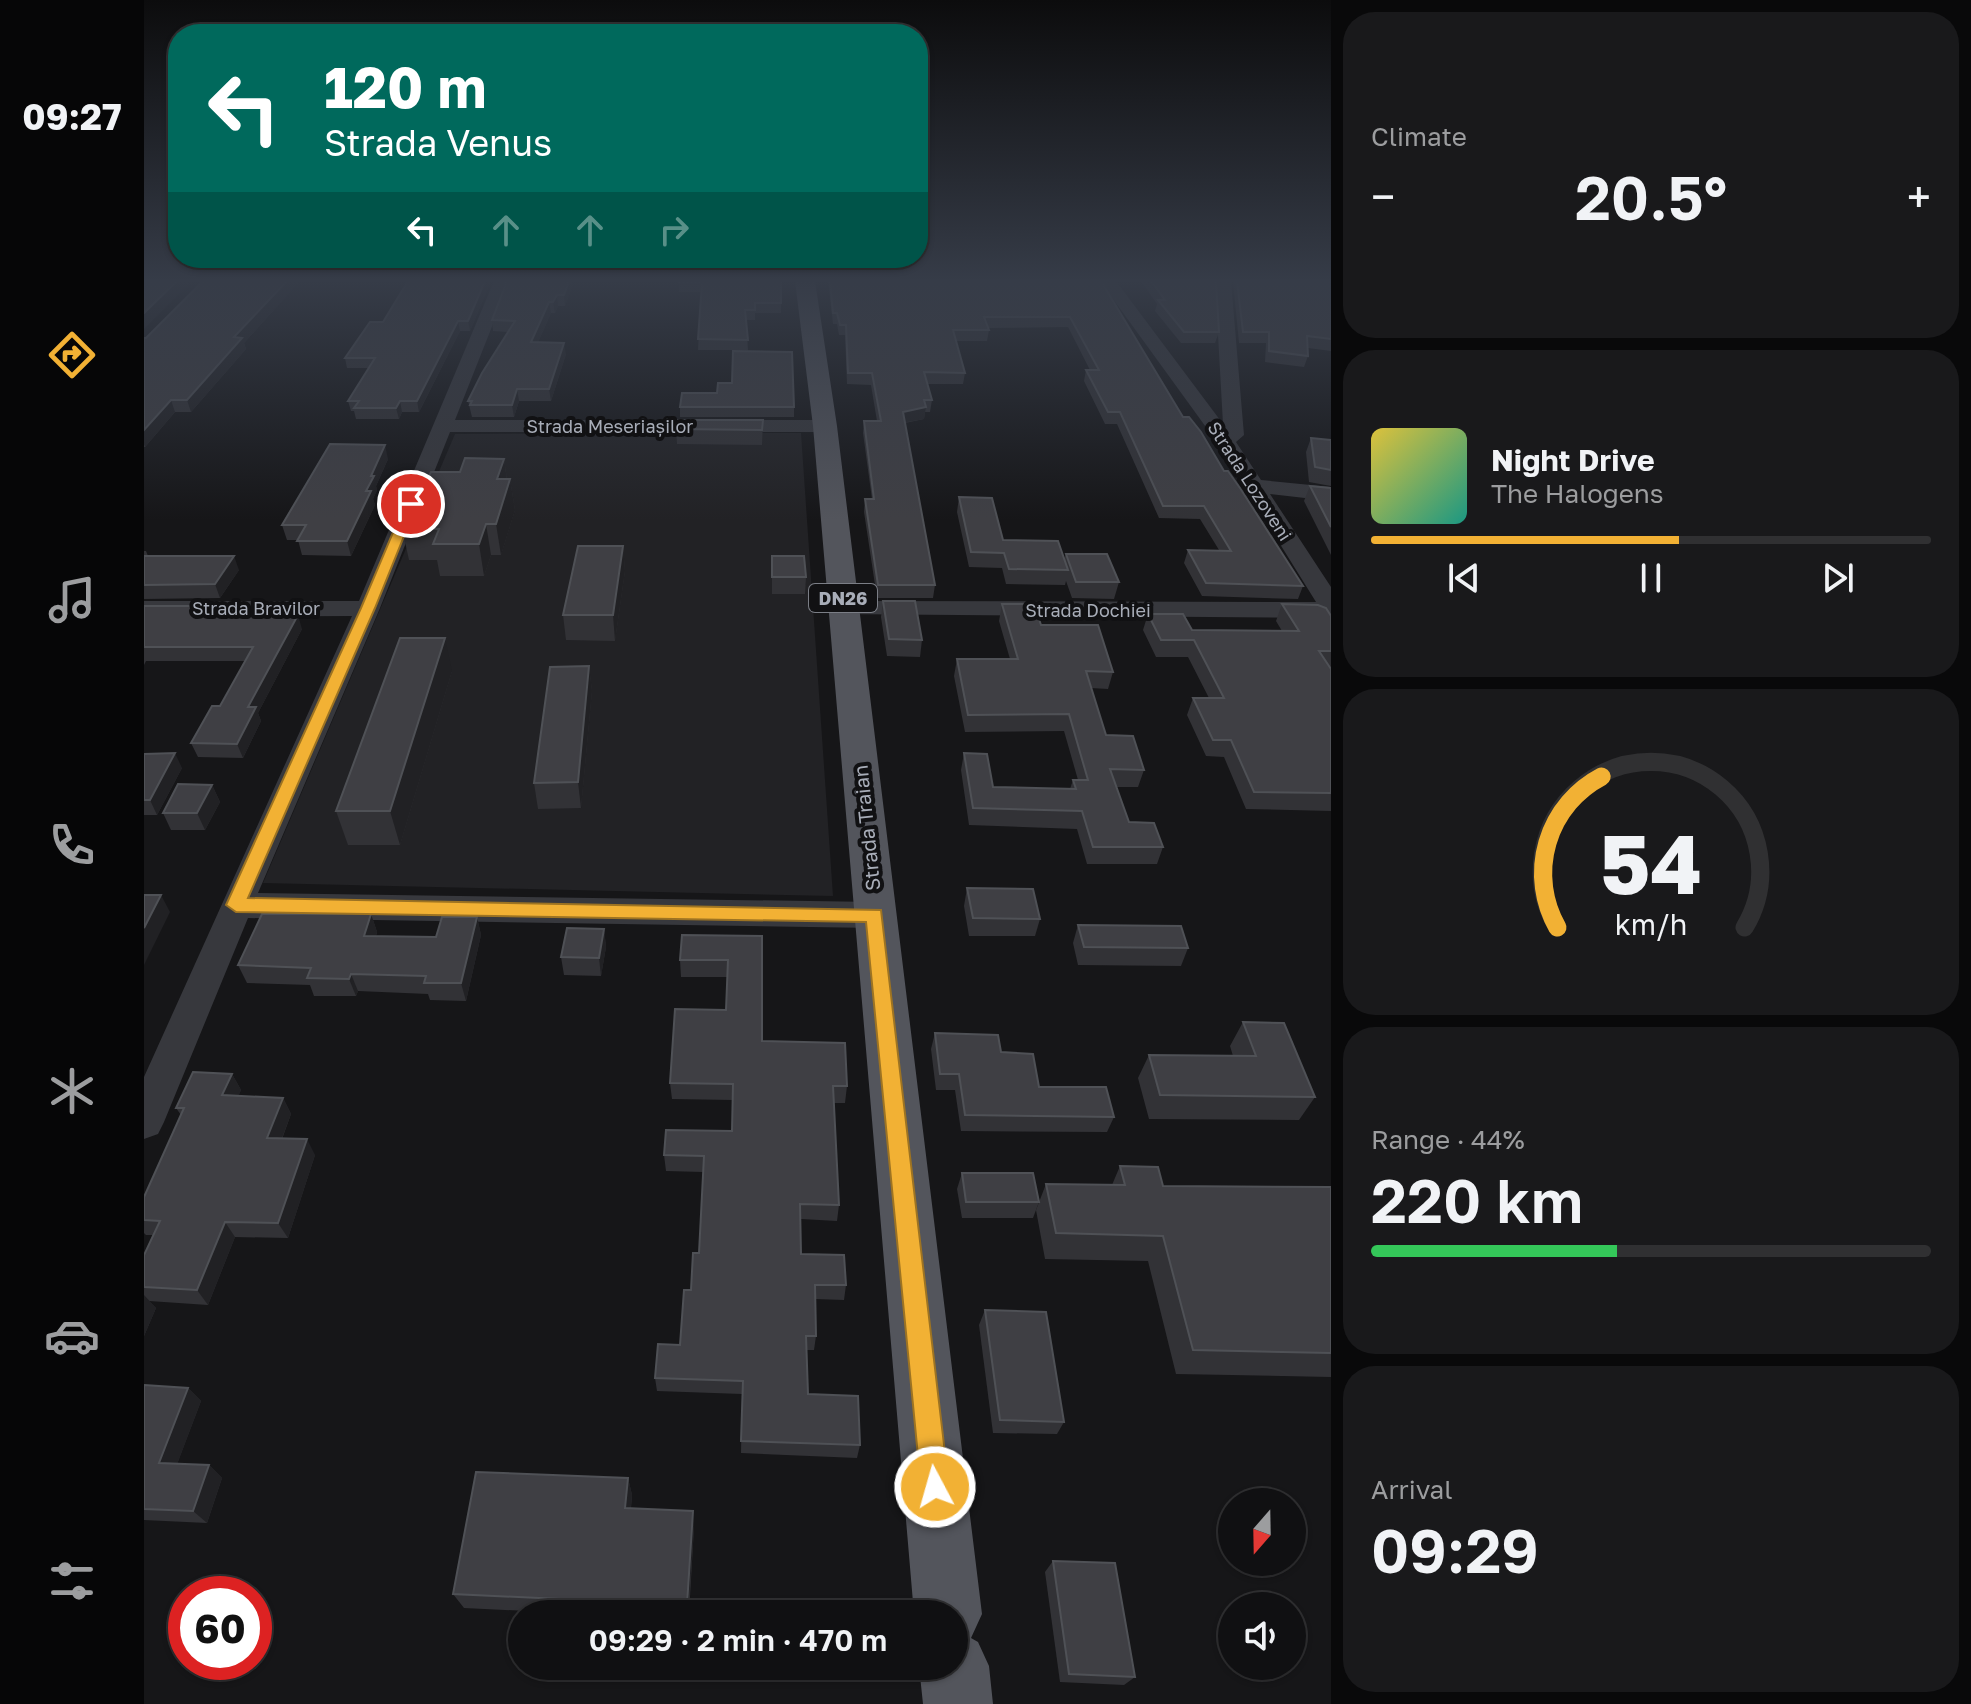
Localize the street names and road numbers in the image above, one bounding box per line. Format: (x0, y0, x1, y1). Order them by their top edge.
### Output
street label: Strada Meseriașilor (527, 415, 693, 437)
street label: Strada Lozoveni (1203, 417, 1297, 545)
road number: DN26 (809, 584, 877, 612)
street label: Strada Bravilor (192, 597, 320, 619)
street label: Strada Dochiei (1025, 599, 1151, 621)
street label: Strada Traian (847, 764, 885, 892)

